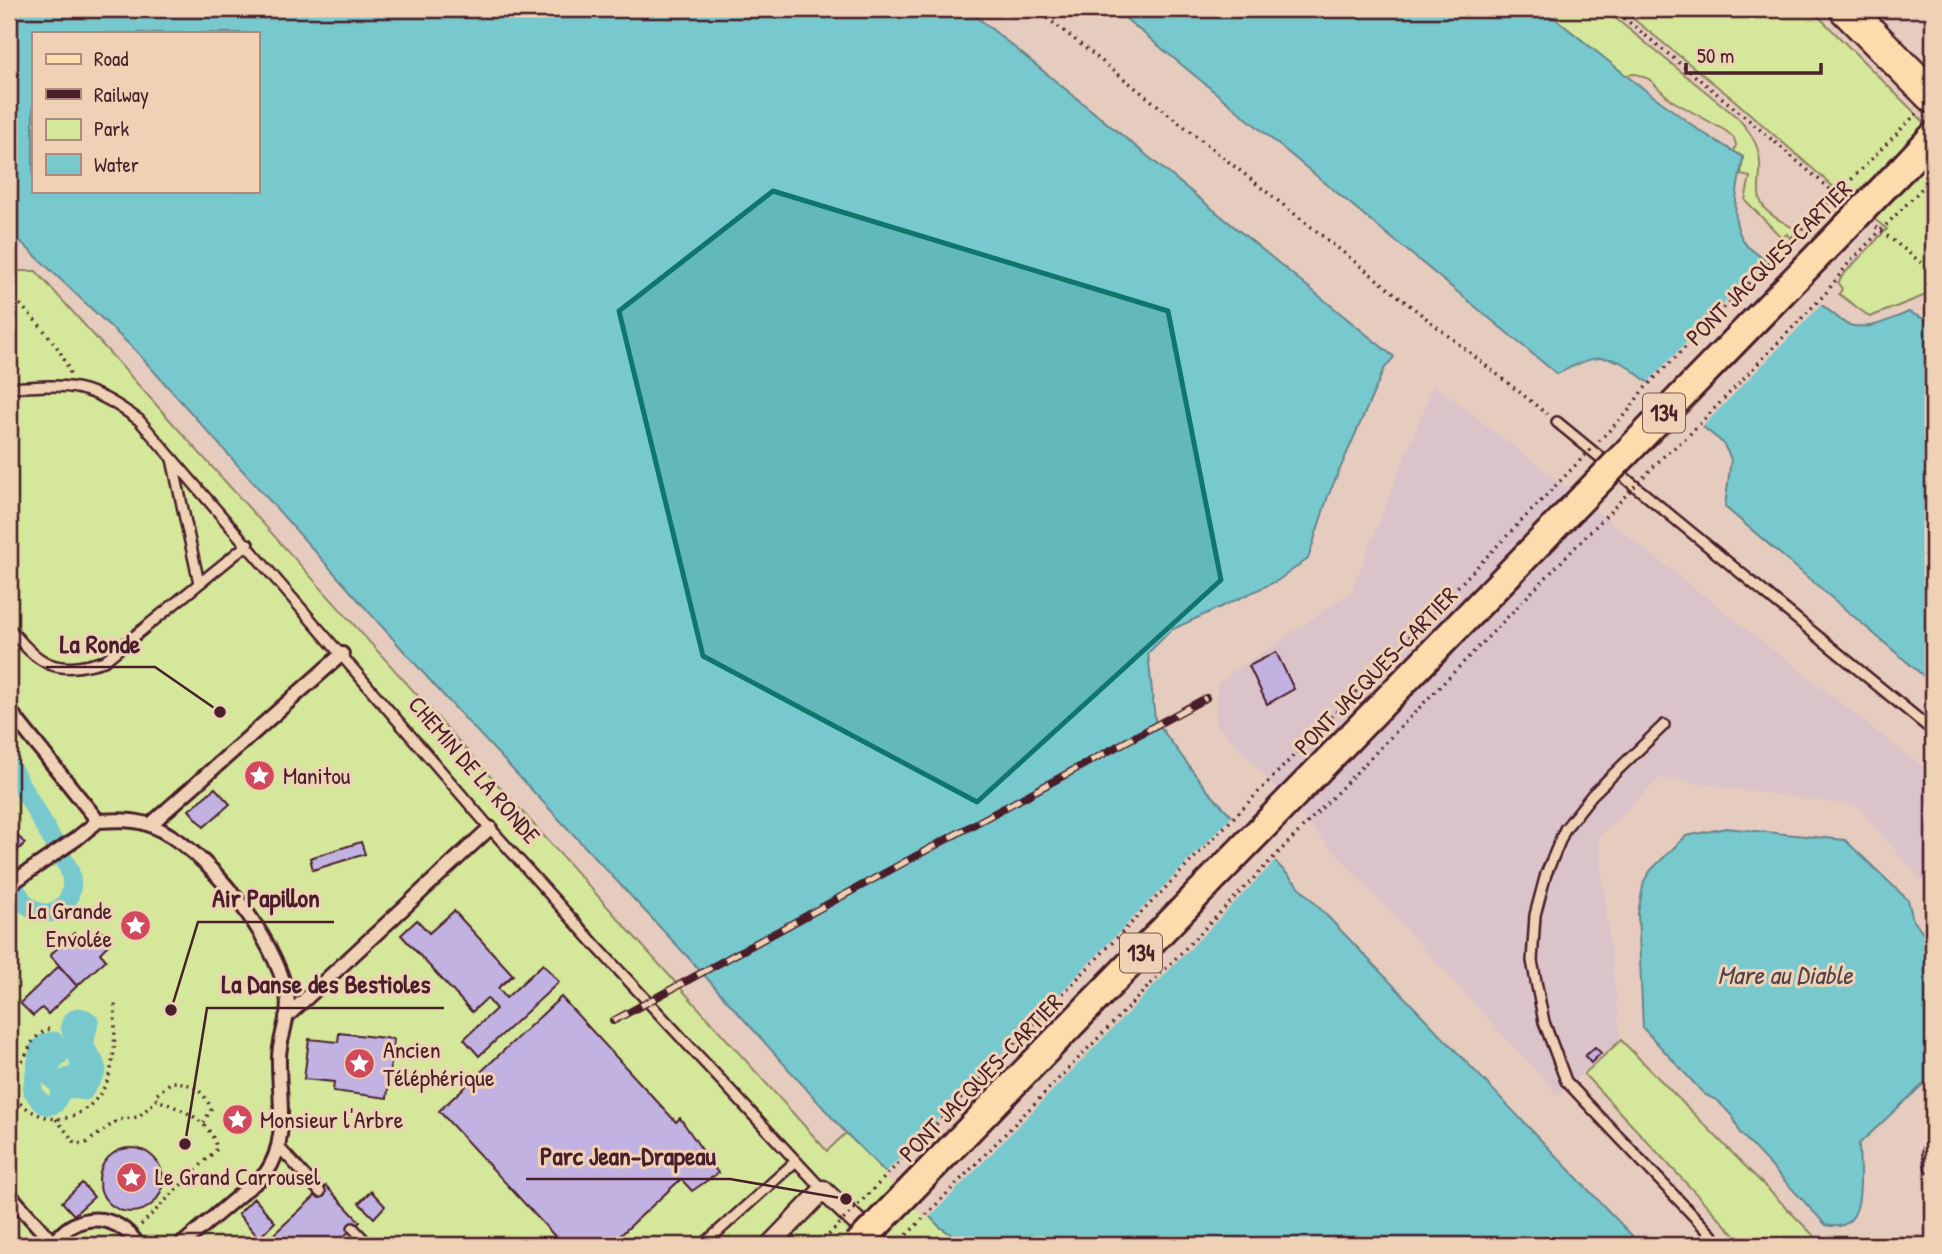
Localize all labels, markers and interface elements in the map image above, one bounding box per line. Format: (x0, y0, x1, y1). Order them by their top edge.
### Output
legend (32, 32, 259, 192)
scale bar (1686, 32, 1821, 76)
text: 50 m (1697, 41, 1734, 70)
text: Road (94, 44, 128, 73)
text: Railway (94, 80, 149, 109)
text: Park (94, 114, 129, 143)
text: Water (94, 150, 139, 179)
street label: PONT JACQUES-CARTIER (1678, 172, 1858, 352)
road number: 134 (1643, 394, 1685, 432)
street label: PONT JACQUES-CARTIER (1286, 579, 1464, 761)
callout: La Ronde (46, 620, 155, 667)
text: La Ronde (60, 626, 141, 661)
street label: CHEMIN DE LA RONDE (402, 689, 548, 850)
place icon: Manitou (243, 759, 277, 793)
place label: Manitou (283, 759, 351, 791)
callout: Air Papillon (198, 875, 334, 922)
text: Air Papillon (212, 880, 320, 916)
place label: La Grande Envolée (28, 894, 112, 954)
place icon: La Grande Envolée (118, 908, 152, 942)
road number: 134 (1120, 934, 1162, 972)
water label: Mare au Diable (1718, 957, 1854, 992)
callout: La Danse des Bestioles (207, 961, 444, 1008)
text: La Danse des Bestioles (221, 966, 431, 1001)
street label: PONT JACQUES-CARTIER (891, 986, 1069, 1168)
place label: Ancien Téléphérique (383, 1033, 495, 1093)
place icon: Ancien Téléphérique (343, 1047, 377, 1081)
place icon: Monsieur l'Arbre (220, 1103, 254, 1137)
place label: Monsieur l'Arbre (260, 1103, 404, 1135)
callout: Parc Jean-Drapeau (526, 1132, 730, 1179)
text: Parc Jean-Drapeau (540, 1138, 717, 1174)
place icon: Le Grand Carrousel (115, 1160, 149, 1194)
place label: Le Grand Carrousel (155, 1160, 321, 1192)

